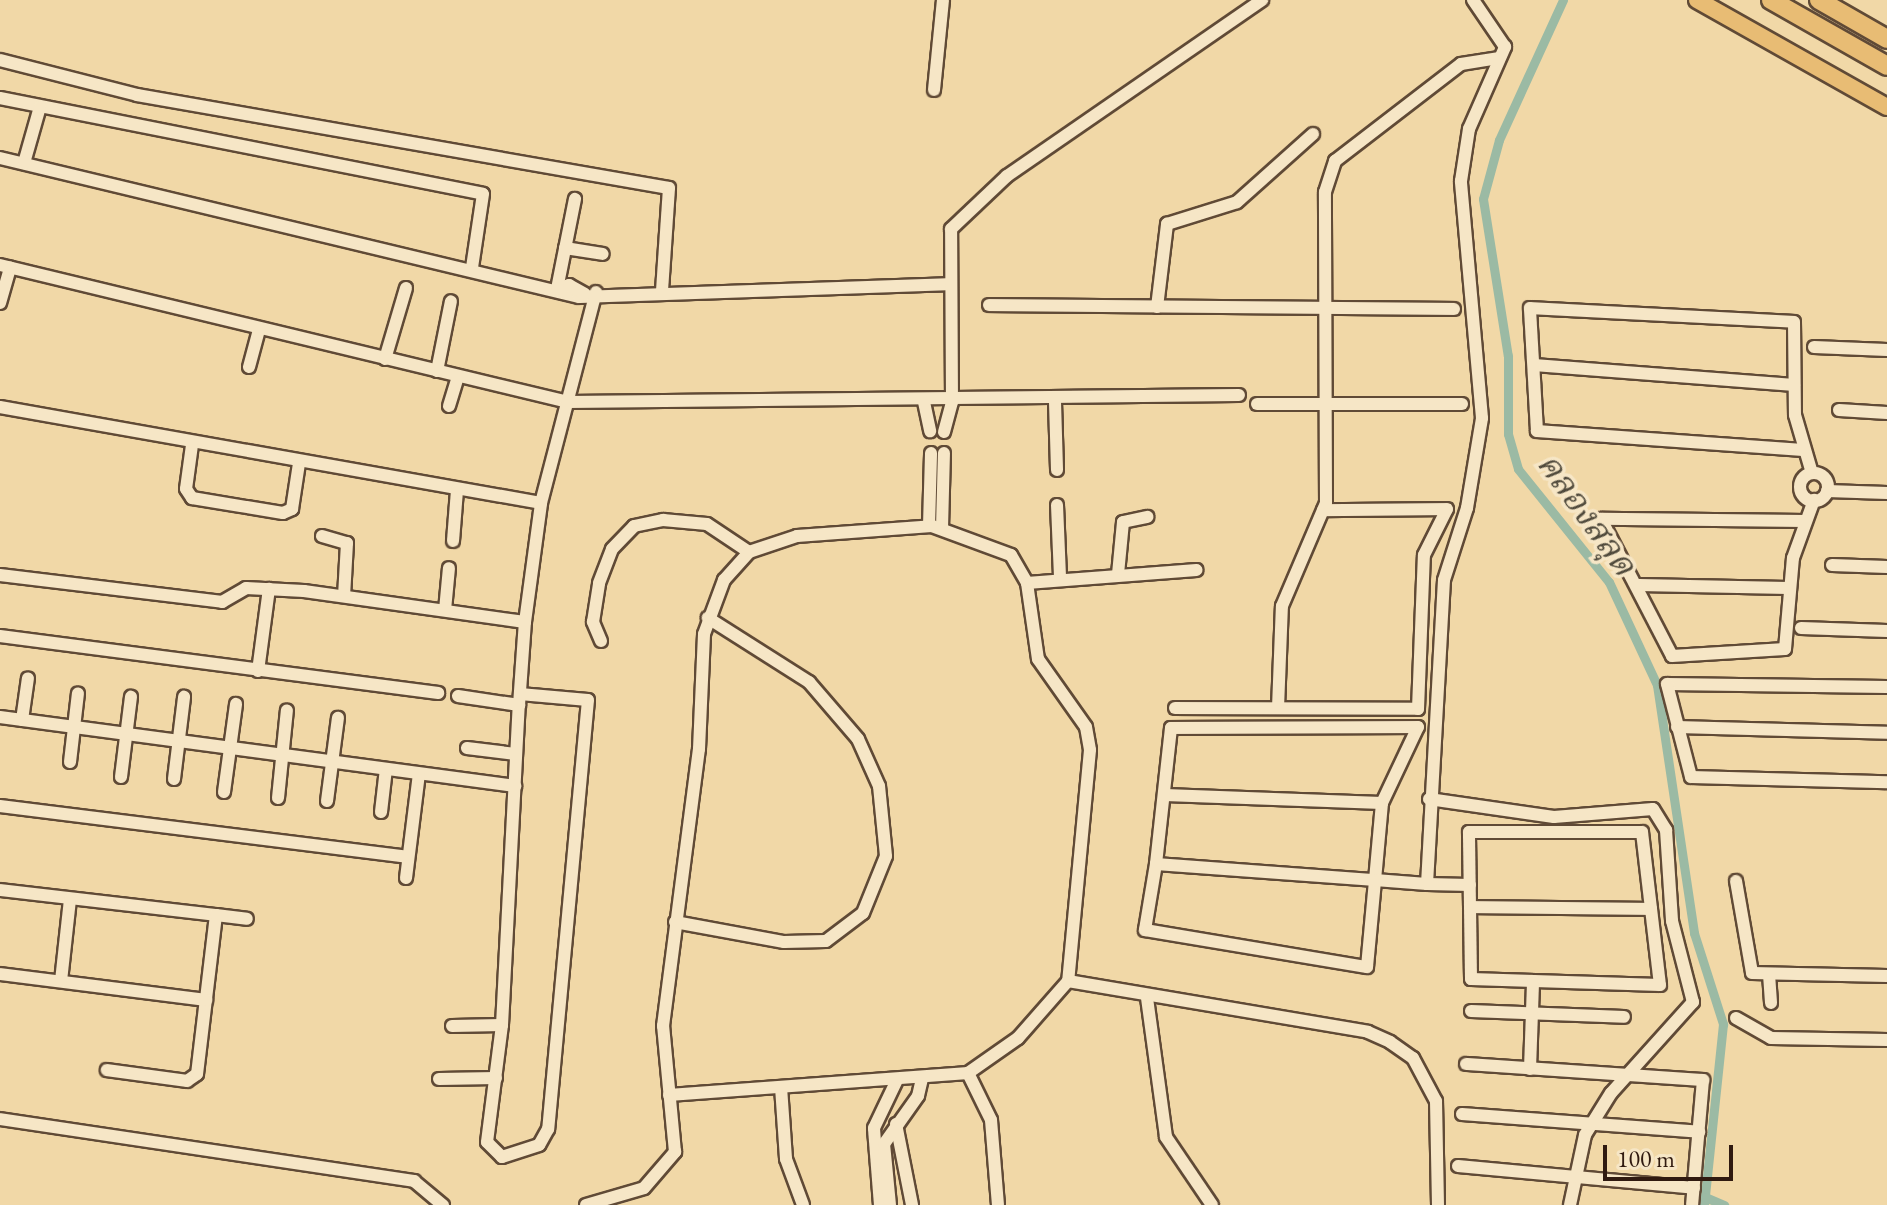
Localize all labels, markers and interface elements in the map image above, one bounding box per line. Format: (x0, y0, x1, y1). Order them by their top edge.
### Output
water label: คลองสลุด (1529, 445, 1645, 583)
scale bar (1607, 1129, 1737, 1179)
text: 100 m (1617, 1143, 1675, 1174)

